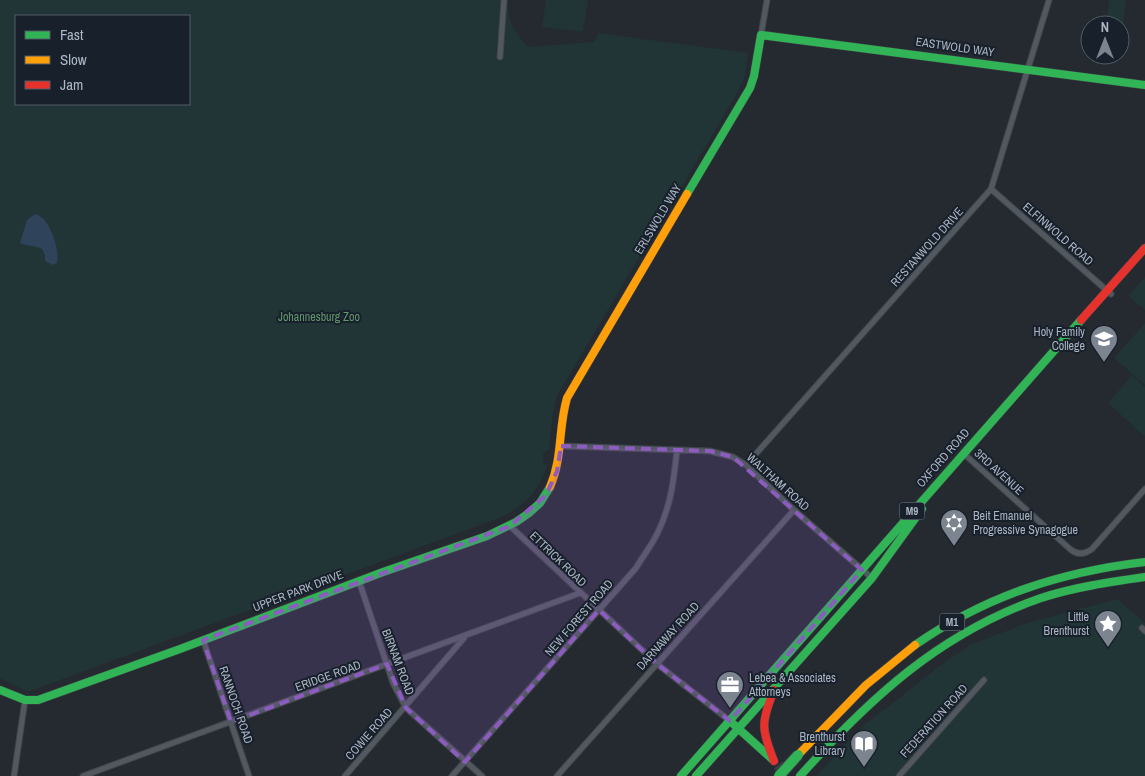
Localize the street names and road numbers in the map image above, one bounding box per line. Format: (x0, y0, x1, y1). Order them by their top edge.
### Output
street label: EASTWOLD WAY (915, 34, 996, 61)
street label: ERLSWOLD WAY (631, 181, 686, 257)
street label: ELFINWOLD ROAD (1019, 199, 1097, 269)
street label: RESTANWOLD DRIVE (887, 204, 967, 290)
street label: OXFORD ROAD (913, 425, 973, 491)
street label: 3RD AVENUE (971, 445, 1027, 499)
street label: WALTHAM ROAD (743, 450, 813, 514)
road number: M9 (900, 502, 924, 520)
street label: ETTRICK ROAD (526, 528, 590, 590)
street label: UPPER PARK DRIVE (251, 566, 345, 616)
street label: NEW FOREST ROAD (541, 576, 617, 660)
street label: DARNAWAY ROAD (633, 599, 703, 673)
road number: M1 (940, 614, 964, 630)
street label: BIRNAM ROAD (378, 627, 418, 697)
street label: ERIDGE ROAD (293, 657, 363, 695)
street label: RANNOCH ROAD (215, 664, 257, 746)
street label: FEDERATION ROAD (897, 681, 971, 761)
street label: COWIE ROAD (342, 704, 396, 764)

